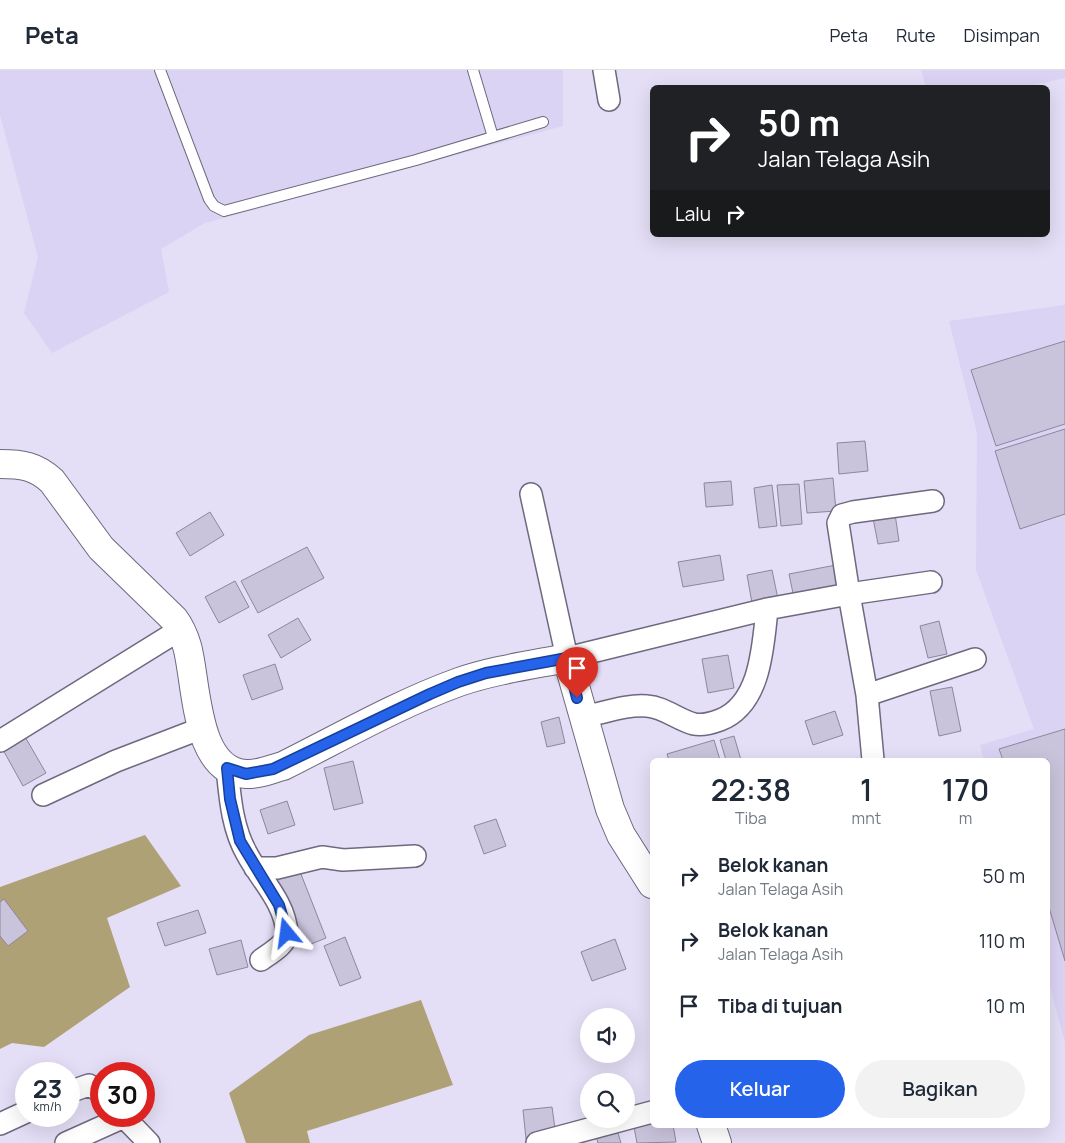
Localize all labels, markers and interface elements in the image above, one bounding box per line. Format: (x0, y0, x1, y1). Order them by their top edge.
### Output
text: Peta (25, 18, 79, 51)
text: Peta (829, 23, 868, 47)
text: Rute (896, 23, 935, 47)
text: Disimpan (963, 23, 1040, 47)
text: 50 m (758, 99, 840, 147)
icon: right (675, 105, 740, 170)
text: Jalan Telaga Asih (758, 144, 930, 174)
icon: right (721, 200, 749, 228)
text: Lalu (675, 201, 711, 227)
pin (556, 647, 598, 698)
icon: arrive (563, 654, 591, 682)
text: 22:38 (711, 769, 791, 810)
text: 1 (860, 769, 873, 810)
text: 170 (942, 769, 989, 810)
text: Tiba (735, 807, 767, 829)
text: mnt (852, 807, 881, 829)
text: m (959, 807, 972, 829)
text: Belok kanan (718, 852, 828, 878)
icon: right (675, 862, 703, 890)
text: 50 m (983, 863, 1025, 889)
text: Jalan Telaga Asih (718, 878, 843, 900)
position arrow (260, 906, 312, 958)
text: Belok kanan (718, 917, 828, 943)
icon: right (675, 927, 703, 955)
text: 110 m (979, 928, 1025, 954)
text: Jalan Telaga Asih (718, 943, 843, 965)
icon: arrive (675, 992, 703, 1020)
text: Tiba di tujuan (718, 993, 842, 1019)
text: 10 m (986, 993, 1025, 1019)
map controls (580, 1008, 635, 1128)
button: sound (580, 1008, 635, 1063)
button: Keluar (675, 1060, 845, 1118)
button: Bagikan (855, 1060, 1025, 1118)
speed limit sign: 30 (90, 1062, 155, 1127)
text: 23 (33, 1071, 62, 1106)
button: search (580, 1073, 635, 1128)
text: km/h (34, 1098, 61, 1115)

